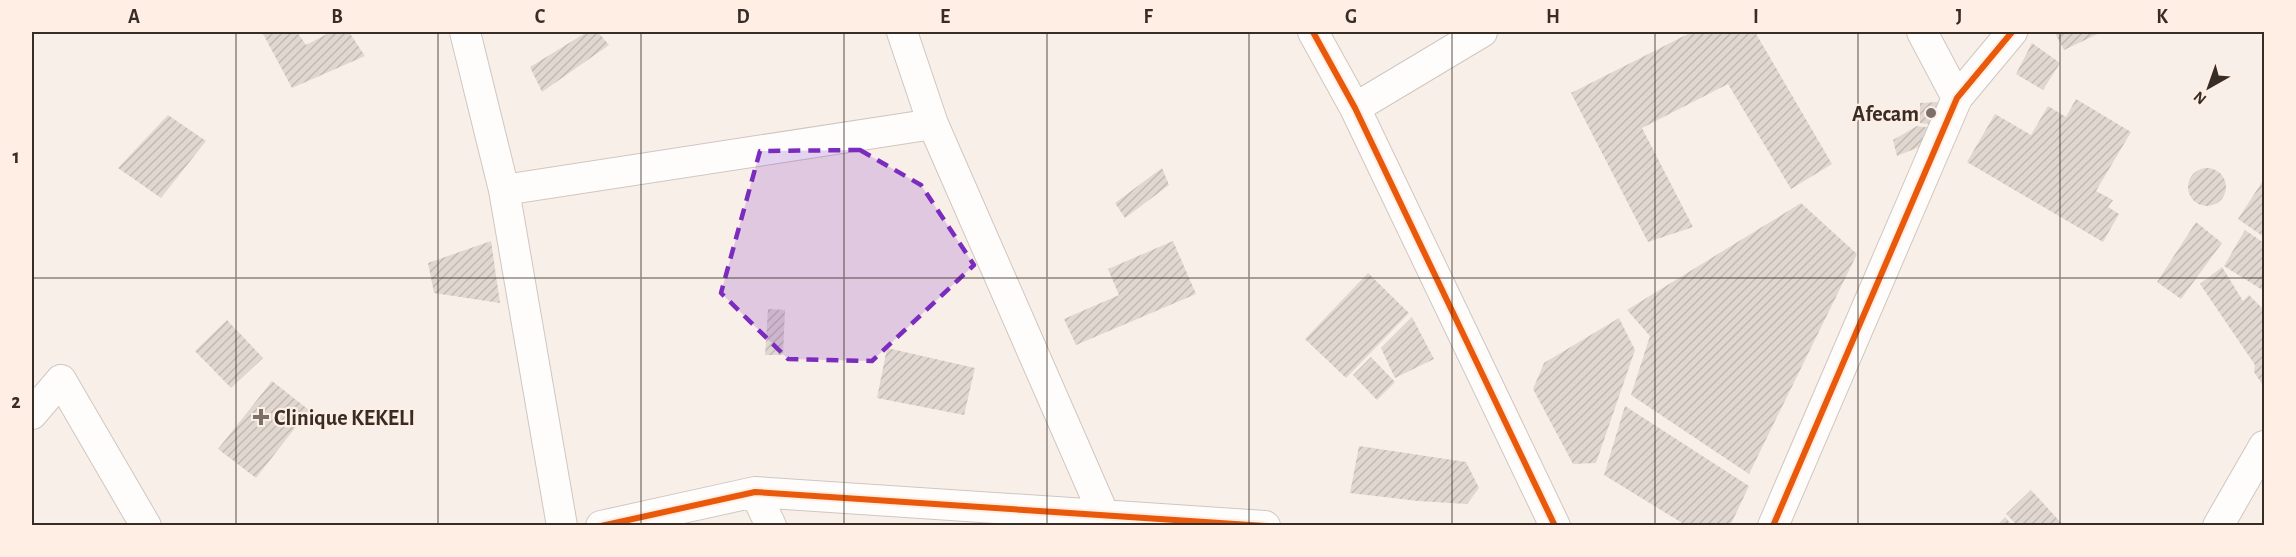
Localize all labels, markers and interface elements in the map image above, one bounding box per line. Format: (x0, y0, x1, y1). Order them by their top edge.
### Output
text: A (128, 7, 140, 27)
text: B (331, 7, 343, 27)
text: C (535, 7, 546, 27)
text: D (736, 7, 750, 27)
text: E (940, 7, 950, 27)
text: F (1143, 7, 1153, 27)
text: G (1345, 7, 1357, 27)
text: H (1546, 7, 1560, 27)
text: I (1753, 7, 1759, 27)
text: J (1956, 7, 1962, 27)
text: K (2156, 7, 2168, 27)
north arrow (2179, 57, 2239, 117)
text: N (2191, 88, 2209, 107)
place label: Afecam (1852, 103, 1919, 125)
marker: Afecam (1924, 106, 1938, 120)
text: 1 (12, 147, 20, 167)
text: 2 (11, 392, 21, 412)
place label: Clinique KEKELI (274, 407, 415, 429)
marker: Clinique KEKELI (252, 408, 270, 426)

